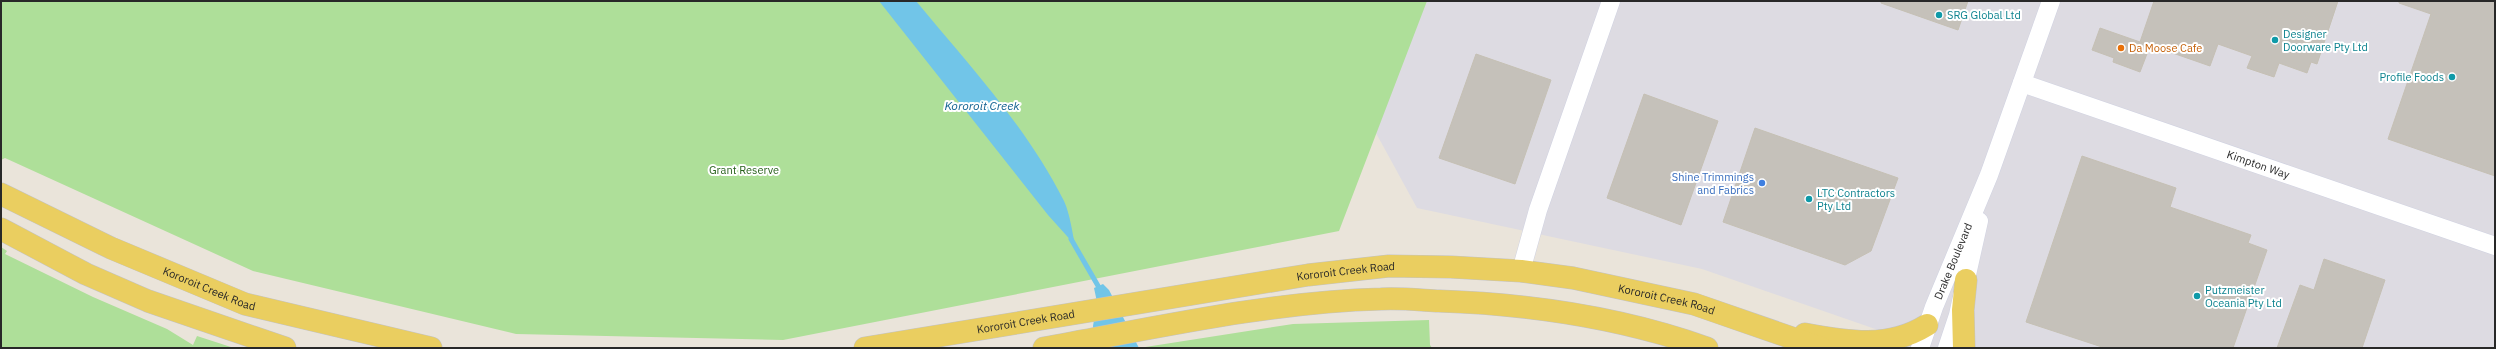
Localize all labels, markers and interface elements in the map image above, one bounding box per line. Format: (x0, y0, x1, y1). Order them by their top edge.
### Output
place label: SRG Global Ltd (1947, 8, 2021, 22)
marker: SRG Global Ltd (1934, 10, 1944, 20)
place label: Designer Doorware Pty Ltd (2283, 27, 2368, 54)
marker: Designer Doorware Pty Ltd (2270, 35, 2280, 45)
place label: Da Moose Cafe (2129, 41, 2202, 55)
marker: Da Moose Cafe (2116, 43, 2126, 53)
place label: Profile Foods (2380, 70, 2444, 84)
marker: Profile Foods (2447, 72, 2457, 82)
water label: Kororoit Creek (944, 98, 1020, 113)
street label: Kimpton Way (2225, 147, 2292, 182)
park label: Grant Reserve (709, 163, 779, 177)
place label: Shine Trimmings and Fabrics (1672, 170, 1754, 197)
marker: Shine Trimmings and Fabrics (1757, 178, 1767, 188)
place label: LTC Contractors Pty Ltd (1817, 186, 1895, 213)
marker: LTC Contractors Pty Ltd (1804, 194, 1814, 204)
street label: Drake Boulevard (1931, 221, 1975, 302)
street label: Kororoit Creek Road (1296, 259, 1395, 284)
street label: Kororoit Creek Road (161, 263, 257, 313)
street label: Kororoit Creek Road (1617, 281, 1717, 318)
place label: Putzmeister Oceania Pty Ltd (2205, 283, 2282, 310)
marker: Putzmeister Oceania Pty Ltd (2192, 291, 2202, 301)
street label: Kororoit Creek Road (976, 307, 1076, 336)

